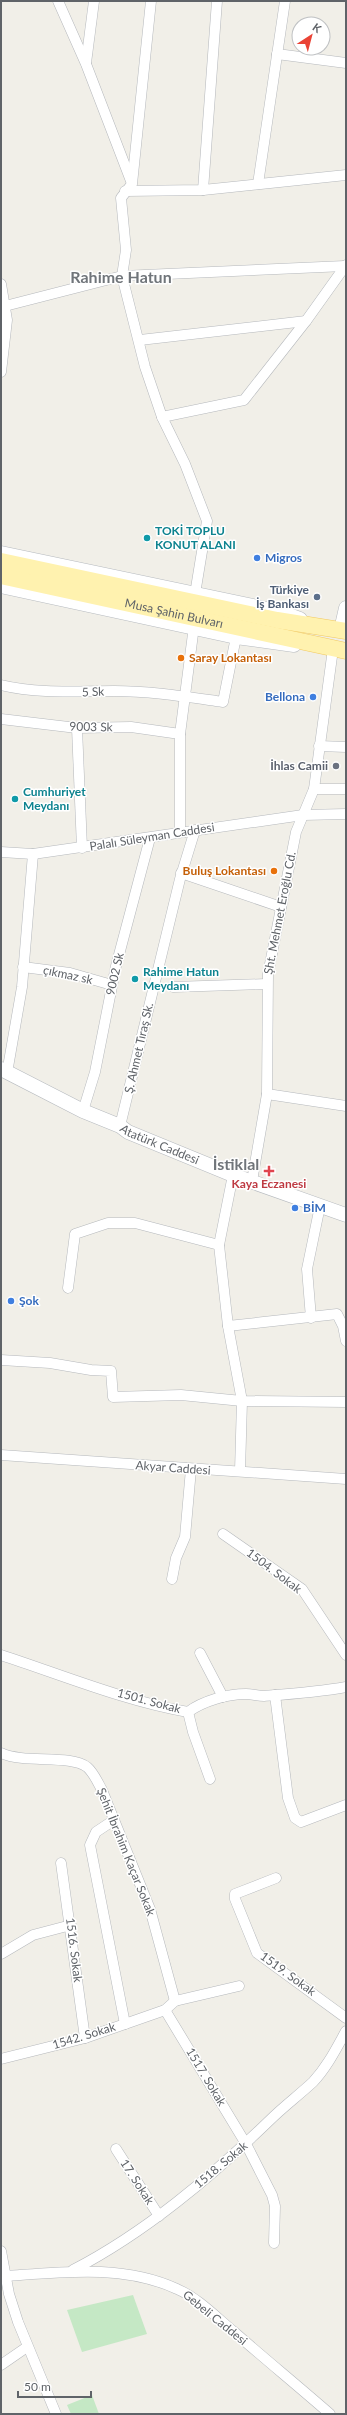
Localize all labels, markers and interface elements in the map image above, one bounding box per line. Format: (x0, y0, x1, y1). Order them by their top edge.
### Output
north arrow (291, 16, 331, 56)
text: K (310, 20, 324, 35)
district label: Rahime Hatun (70, 267, 172, 286)
place label: TOKİ TOPLU KONUT ALANI (155, 523, 236, 552)
marker: TOKİ TOPLU KONUT ALANI (142, 533, 152, 543)
place label: Migros (265, 550, 302, 565)
marker: Migros (252, 553, 262, 563)
place label: Türkiye İş Bankası (256, 582, 310, 611)
marker: Türkiye İş Bankası (312, 592, 322, 602)
street label: Musa Şahin Bulvarı (123, 595, 225, 631)
place label: Saray Lokantası (189, 650, 272, 665)
marker: Saray Lokantası (176, 653, 186, 663)
street label: 5 Sk (81, 684, 105, 699)
place label: Bellona (265, 689, 305, 704)
marker: Bellona (308, 692, 318, 702)
street label: 9003 Sk (69, 719, 114, 734)
place label: İhlas Camii (270, 758, 328, 773)
marker: İhlas Camii (331, 761, 341, 771)
place label: Cumhuriyet Meydanı (23, 784, 86, 813)
marker: Cumhuriyet Meydanı (10, 794, 20, 804)
street label: Palalı Süleyman Caddesi (88, 819, 216, 854)
street label: Şht. Mehmet Eroğlu Cd. (260, 850, 299, 976)
place label: Buluş Lokantası (183, 863, 266, 878)
marker: Buluş Lokantası (269, 866, 279, 876)
street label: 9002 Sk (102, 950, 127, 997)
street label: çıkmaz sk (42, 962, 95, 987)
place label: Rahime Hatun Meydanı (143, 964, 219, 993)
marker: Rahime Hatun Meydanı (130, 974, 140, 984)
street label: Ş. Ahmet Tıraş Sk. (121, 1001, 156, 1095)
street label: Atatürk Caddesi (117, 1121, 202, 1167)
district label: İstiklal (213, 1154, 259, 1173)
marker: Kaya Eczanesi (264, 1166, 274, 1176)
place label: Kaya Eczanesi (232, 1176, 306, 1191)
place label: BİM (303, 1200, 326, 1215)
marker: BİM (290, 1203, 300, 1213)
place label: Şok (19, 1293, 39, 1308)
marker: Şok (6, 1296, 16, 1306)
street label: Akyar Caddesi (135, 1457, 211, 1478)
street label: 1504. Sokak (244, 1545, 306, 1597)
street label: 1501. Sokak (116, 1685, 183, 1716)
street label: Şehit İbrahim Kaçar Sokak (94, 1786, 159, 1919)
street label: 1516. Sokak (63, 1917, 86, 1984)
street label: 1519. Sokak (258, 1948, 320, 1999)
street label: 1542. Sokak (50, 2019, 118, 2052)
street label: 1517. Sokak (183, 2045, 230, 2109)
street label: 1518. Sokak (191, 2137, 251, 2191)
street label: 17. Sokak (117, 2156, 158, 2208)
street label: Gebeli Caddesi (180, 2287, 251, 2348)
scale bar (18, 2373, 91, 2399)
text: 50 m (24, 2379, 51, 2394)

